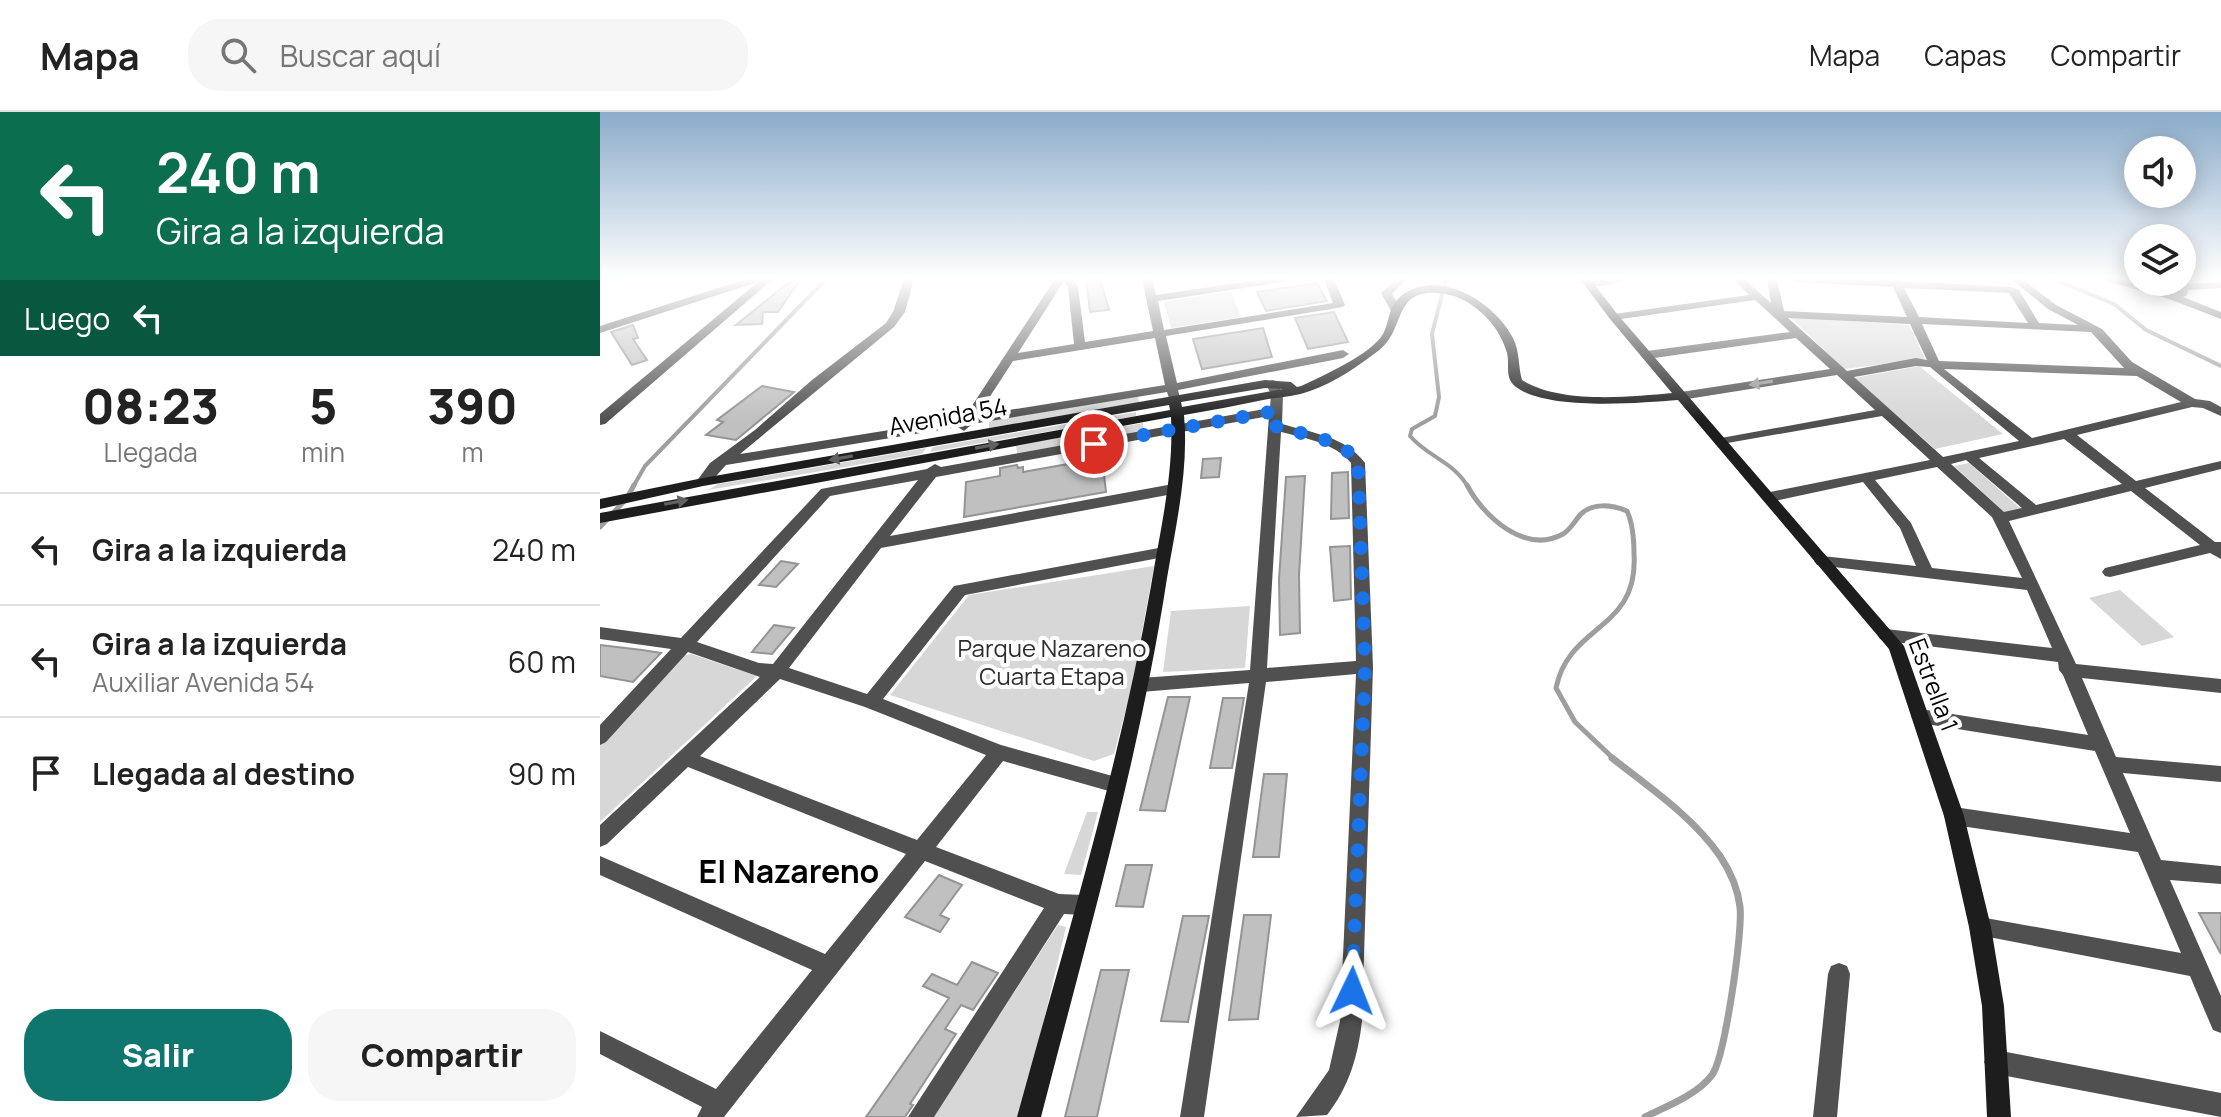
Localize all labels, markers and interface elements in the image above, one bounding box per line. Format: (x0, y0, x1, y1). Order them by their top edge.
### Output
search box (188, 19, 748, 91)
text: Mapa (40, 29, 140, 81)
icon: search (216, 33, 260, 77)
text: Buscar aquí (280, 35, 441, 76)
text: Mapa (1809, 36, 1880, 74)
text: Capas (1924, 36, 2007, 74)
text: Compartir (2051, 36, 2181, 74)
text: 240 m (156, 133, 321, 210)
map controls (2124, 136, 2196, 296)
button: sound (2124, 136, 2196, 208)
icon: left (24, 144, 128, 248)
text: Gira a la izquierda (156, 206, 445, 255)
button: layers (2124, 224, 2196, 296)
icon: left (126, 296, 170, 340)
text: Luego (24, 298, 110, 339)
text: 08:23 (82, 373, 219, 438)
text: 5 (309, 373, 337, 438)
text: 390 (427, 373, 518, 438)
one-way arrow (1749, 377, 1774, 390)
street label: Avenida 54 (886, 389, 1010, 442)
pin (1060, 410, 1128, 478)
icon: arrive (1072, 422, 1116, 466)
text: Llegada (104, 434, 198, 470)
text: min (301, 434, 345, 470)
text: m (461, 434, 483, 470)
one-way arrow (975, 440, 1000, 452)
one-way arrow (828, 453, 853, 465)
one-way arrow (664, 495, 689, 508)
icon: left (24, 527, 68, 571)
text: Gira a la izquierda (92, 529, 347, 570)
text: 240 m (492, 529, 576, 570)
text: Gira a la izquierda (92, 623, 347, 664)
park label: Parque Nazareno Cuarta Etapa (958, 631, 1146, 692)
street label: Estrella 1 (1902, 633, 1967, 736)
icon: left (24, 639, 68, 683)
text: 60 m (508, 641, 576, 682)
text: Auxiliar Avenida 54 (92, 664, 315, 700)
icon: arrive (24, 751, 68, 795)
text: Llegada al destino (92, 753, 355, 794)
text: 90 m (508, 753, 576, 794)
district label: El Nazareno (699, 849, 879, 893)
position arrow (1310, 949, 1394, 1033)
button: Salir (24, 1009, 292, 1101)
button: Compartir (308, 1009, 576, 1101)

